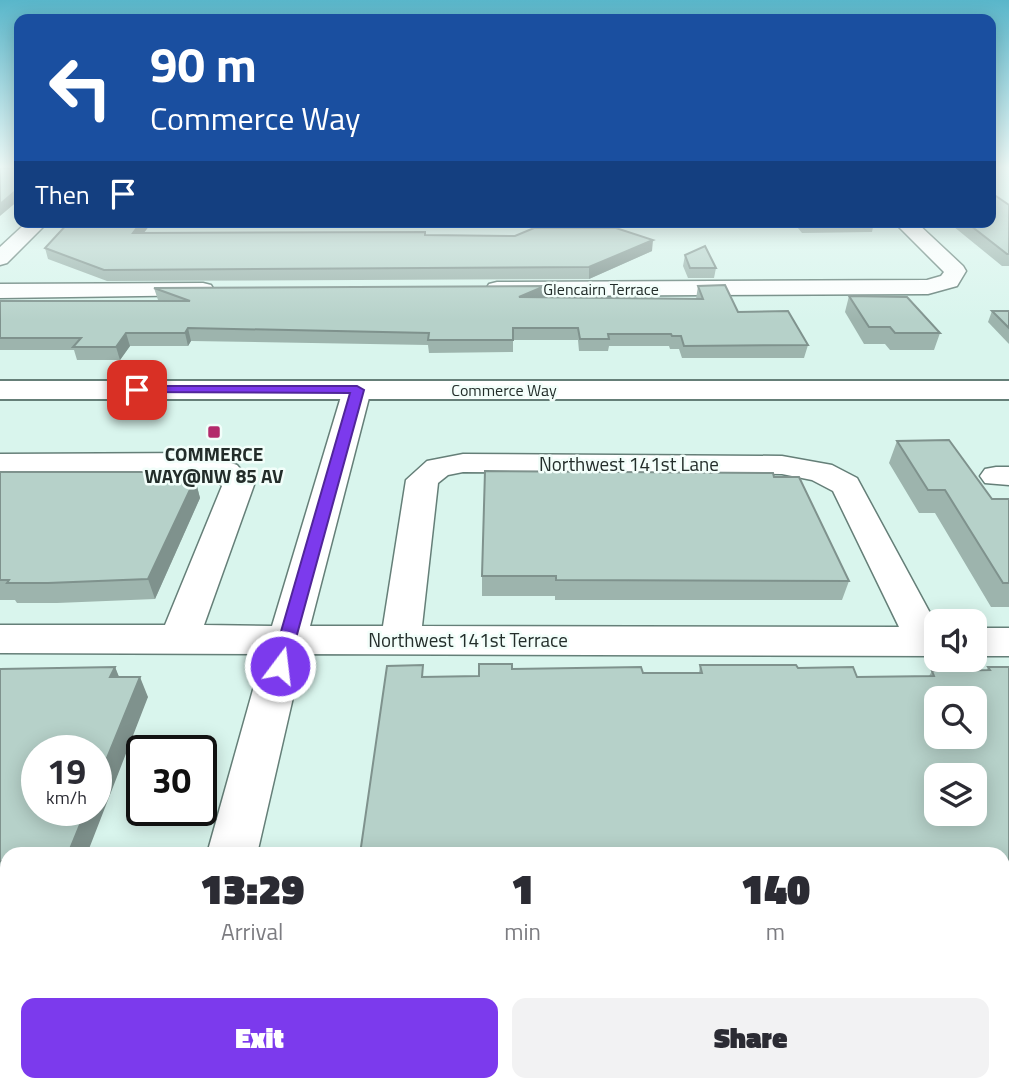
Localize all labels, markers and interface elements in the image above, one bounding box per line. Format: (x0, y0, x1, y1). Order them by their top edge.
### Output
text: 90 m (150, 26, 257, 101)
icon: left (35, 42, 126, 133)
text: Commerce Way (150, 94, 361, 142)
text: Then (35, 175, 90, 214)
icon: arrive (104, 175, 142, 213)
street label: Glencairn Terrace (543, 277, 659, 301)
pin (107, 360, 167, 420)
icon: arrive (118, 371, 156, 409)
street label: Commerce Way (451, 378, 557, 402)
marker: COMMERCE WAY@NW 85 AV (206, 424, 222, 440)
place label: COMMERCE WAY@NW 85 AV (144, 439, 284, 490)
street label: Northwest 141st Lane (539, 449, 719, 478)
map controls (924, 609, 987, 826)
button: sound (924, 609, 987, 672)
street label: Northwest 141st Terrace (368, 625, 568, 654)
position arrow (243, 629, 317, 703)
button: search (924, 686, 987, 749)
speed limit sign: 30 (126, 735, 217, 826)
text: 19 (47, 744, 86, 798)
button: layers (924, 763, 987, 826)
text: km/h (46, 784, 87, 811)
text: 13:29 (200, 856, 304, 920)
text: 1 (511, 856, 534, 920)
text: 140 (741, 856, 810, 920)
text: Arrival (221, 914, 283, 949)
text: min (504, 914, 541, 949)
text: m (766, 914, 785, 949)
button: Exit (21, 998, 498, 1078)
button: Share (512, 998, 989, 1078)

